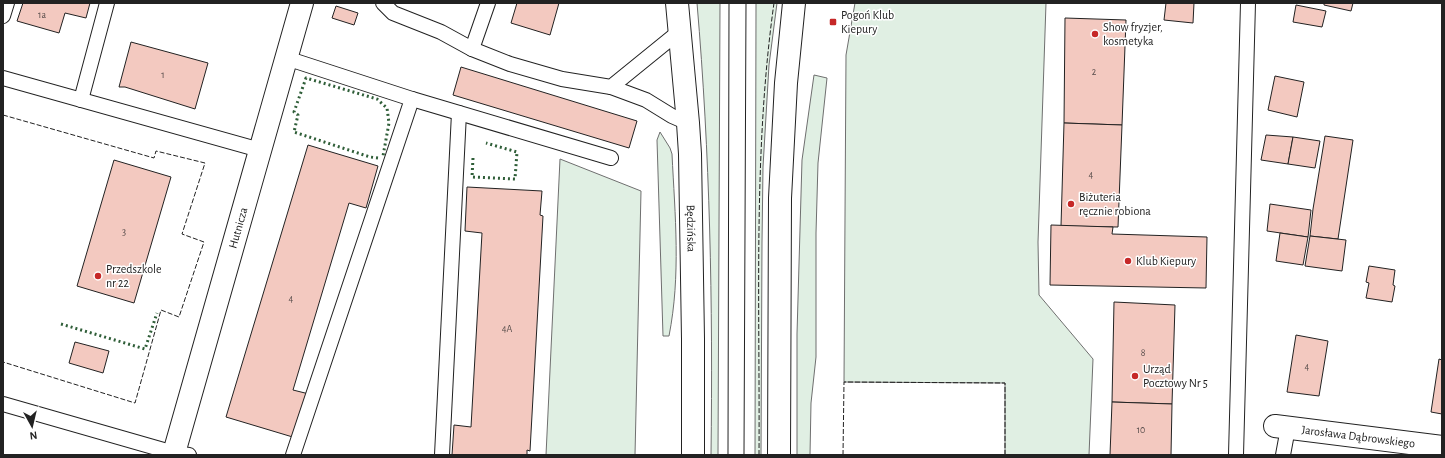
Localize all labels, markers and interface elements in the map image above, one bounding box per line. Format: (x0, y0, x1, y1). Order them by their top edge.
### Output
place label: Pogoń Klub Kiepury (841, 9, 894, 36)
house number: 1a (38, 10, 46, 20)
marker: Pogoń Klub Kiepury (828, 17, 838, 27)
place label: Show fryzjer, kosmetyka (1103, 21, 1163, 48)
marker: Show fryzjer, kosmetyka (1090, 29, 1100, 39)
house number: 2 (1092, 67, 1097, 77)
house number: 1 (161, 70, 165, 80)
house number: 4 (1089, 170, 1094, 180)
place label: Biżuteria ręcznie robiona (1079, 191, 1151, 217)
marker: Biżuteria ręcznie robiona (1066, 199, 1076, 209)
street label: Będzińska (685, 205, 698, 253)
street label: Hutnicza (226, 206, 250, 250)
house number: 3 (122, 227, 126, 237)
place label: Klub Kiepury (1136, 255, 1196, 268)
marker: Klub Kiepury (1123, 256, 1133, 266)
place label: Przedszkole nr 22 (106, 263, 162, 289)
marker: Przedszkole nr 22 (93, 271, 103, 281)
house number: 4 (289, 294, 294, 304)
house number: 4A (502, 324, 513, 334)
house number: 8 (1141, 348, 1146, 358)
house number: 4 (1305, 362, 1310, 372)
place label: Urząd Pocztowy Nr 5 (1143, 363, 1208, 390)
marker: Urząd Pocztowy Nr 5 (1130, 371, 1140, 381)
north arrow (12, 406, 52, 446)
street label: Jarosława Dąbrowskiego (1301, 423, 1416, 450)
house number: 10 (1137, 425, 1145, 435)
text: N (29, 429, 38, 441)

